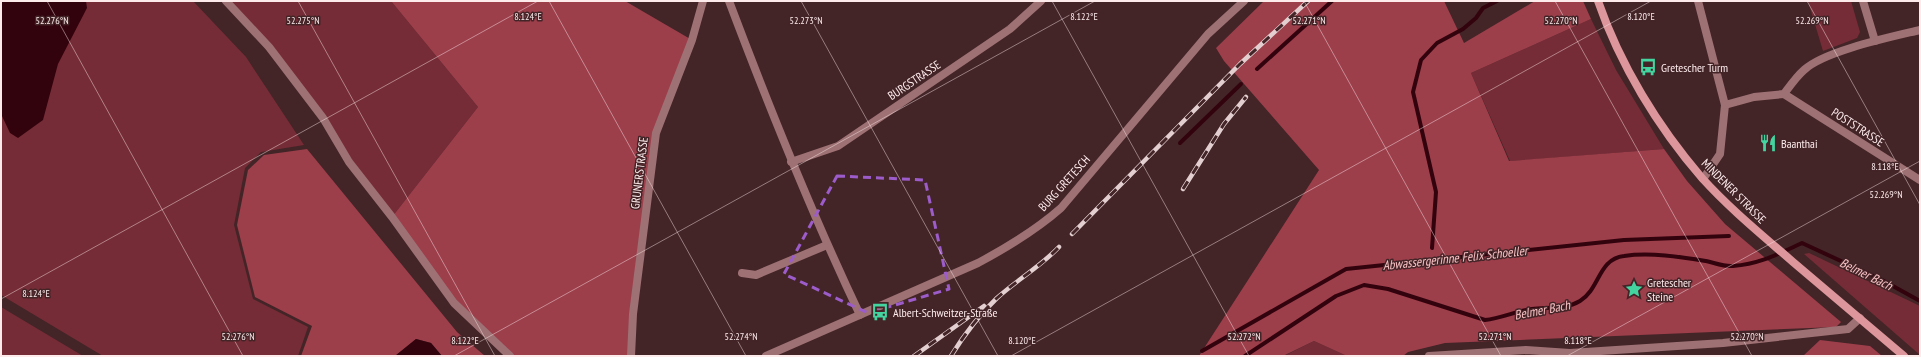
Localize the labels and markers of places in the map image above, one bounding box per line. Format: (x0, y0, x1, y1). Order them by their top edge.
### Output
bus stop icon: Gretescher Turm (1638, 57, 1658, 77)
place label: Gretescher Turm (1661, 60, 1728, 75)
restaurant icon: Baanthai (1758, 133, 1778, 153)
place label: Baanthai (1781, 136, 1818, 151)
place label: Gretescher Steine (1647, 275, 1692, 304)
place icon: Gretescher Steine (1624, 279, 1644, 299)
bus stop icon: Albert-Schweitzer-Straße (870, 302, 890, 322)
place label: Albert-Schweitzer-Straße (893, 305, 998, 320)

